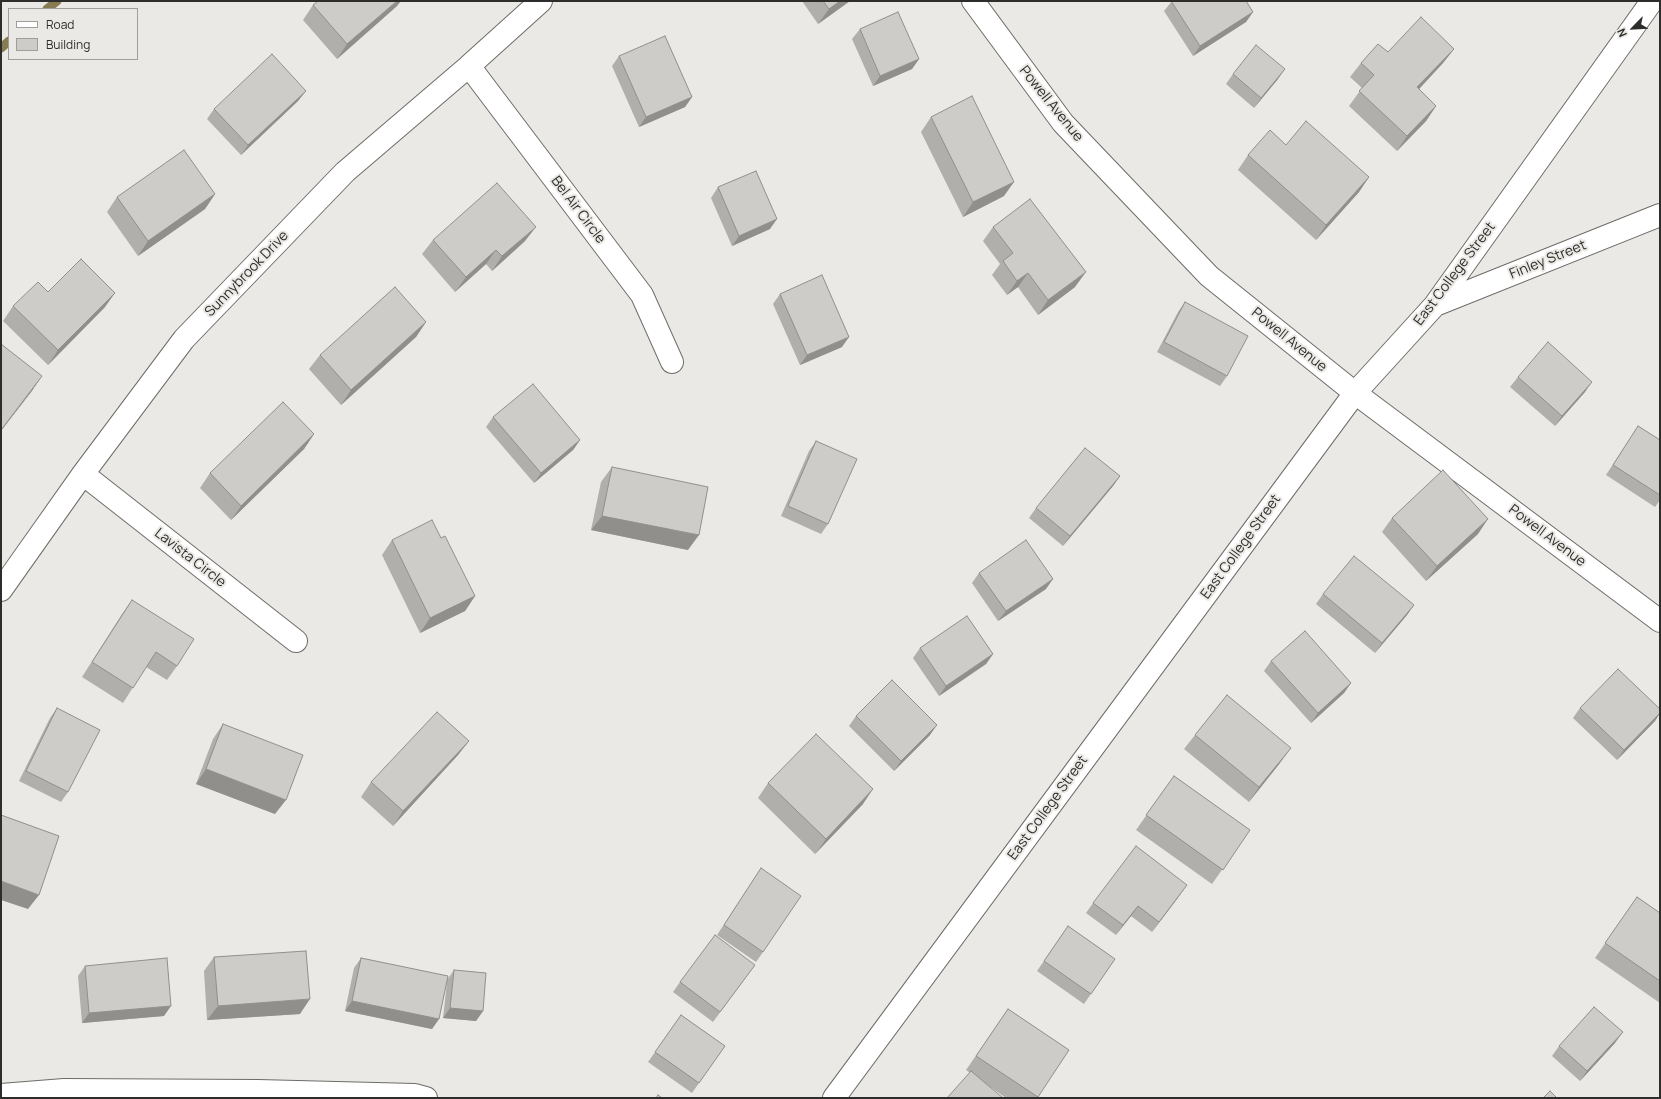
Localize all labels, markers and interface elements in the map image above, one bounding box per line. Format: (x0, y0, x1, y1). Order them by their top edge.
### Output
legend (8, 8, 138, 60)
north arrow (1613, 8, 1653, 48)
text: Road (46, 16, 74, 33)
text: N (1613, 26, 1630, 40)
text: Building (46, 36, 90, 53)
street label: Powell Avenue (1015, 63, 1087, 145)
street label: Bel Air Circle (547, 173, 609, 247)
street label: East College Street (1411, 219, 1499, 329)
street label: Sunnybrook Drive (202, 228, 292, 320)
street label: Finley Street (1507, 237, 1589, 283)
street label: Powell Avenue (1248, 304, 1330, 376)
street label: East College Street (1197, 492, 1285, 602)
street label: Powell Avenue (1505, 502, 1589, 570)
street label: Lavista Circle (151, 525, 229, 591)
street label: East College Street (1004, 753, 1092, 863)

